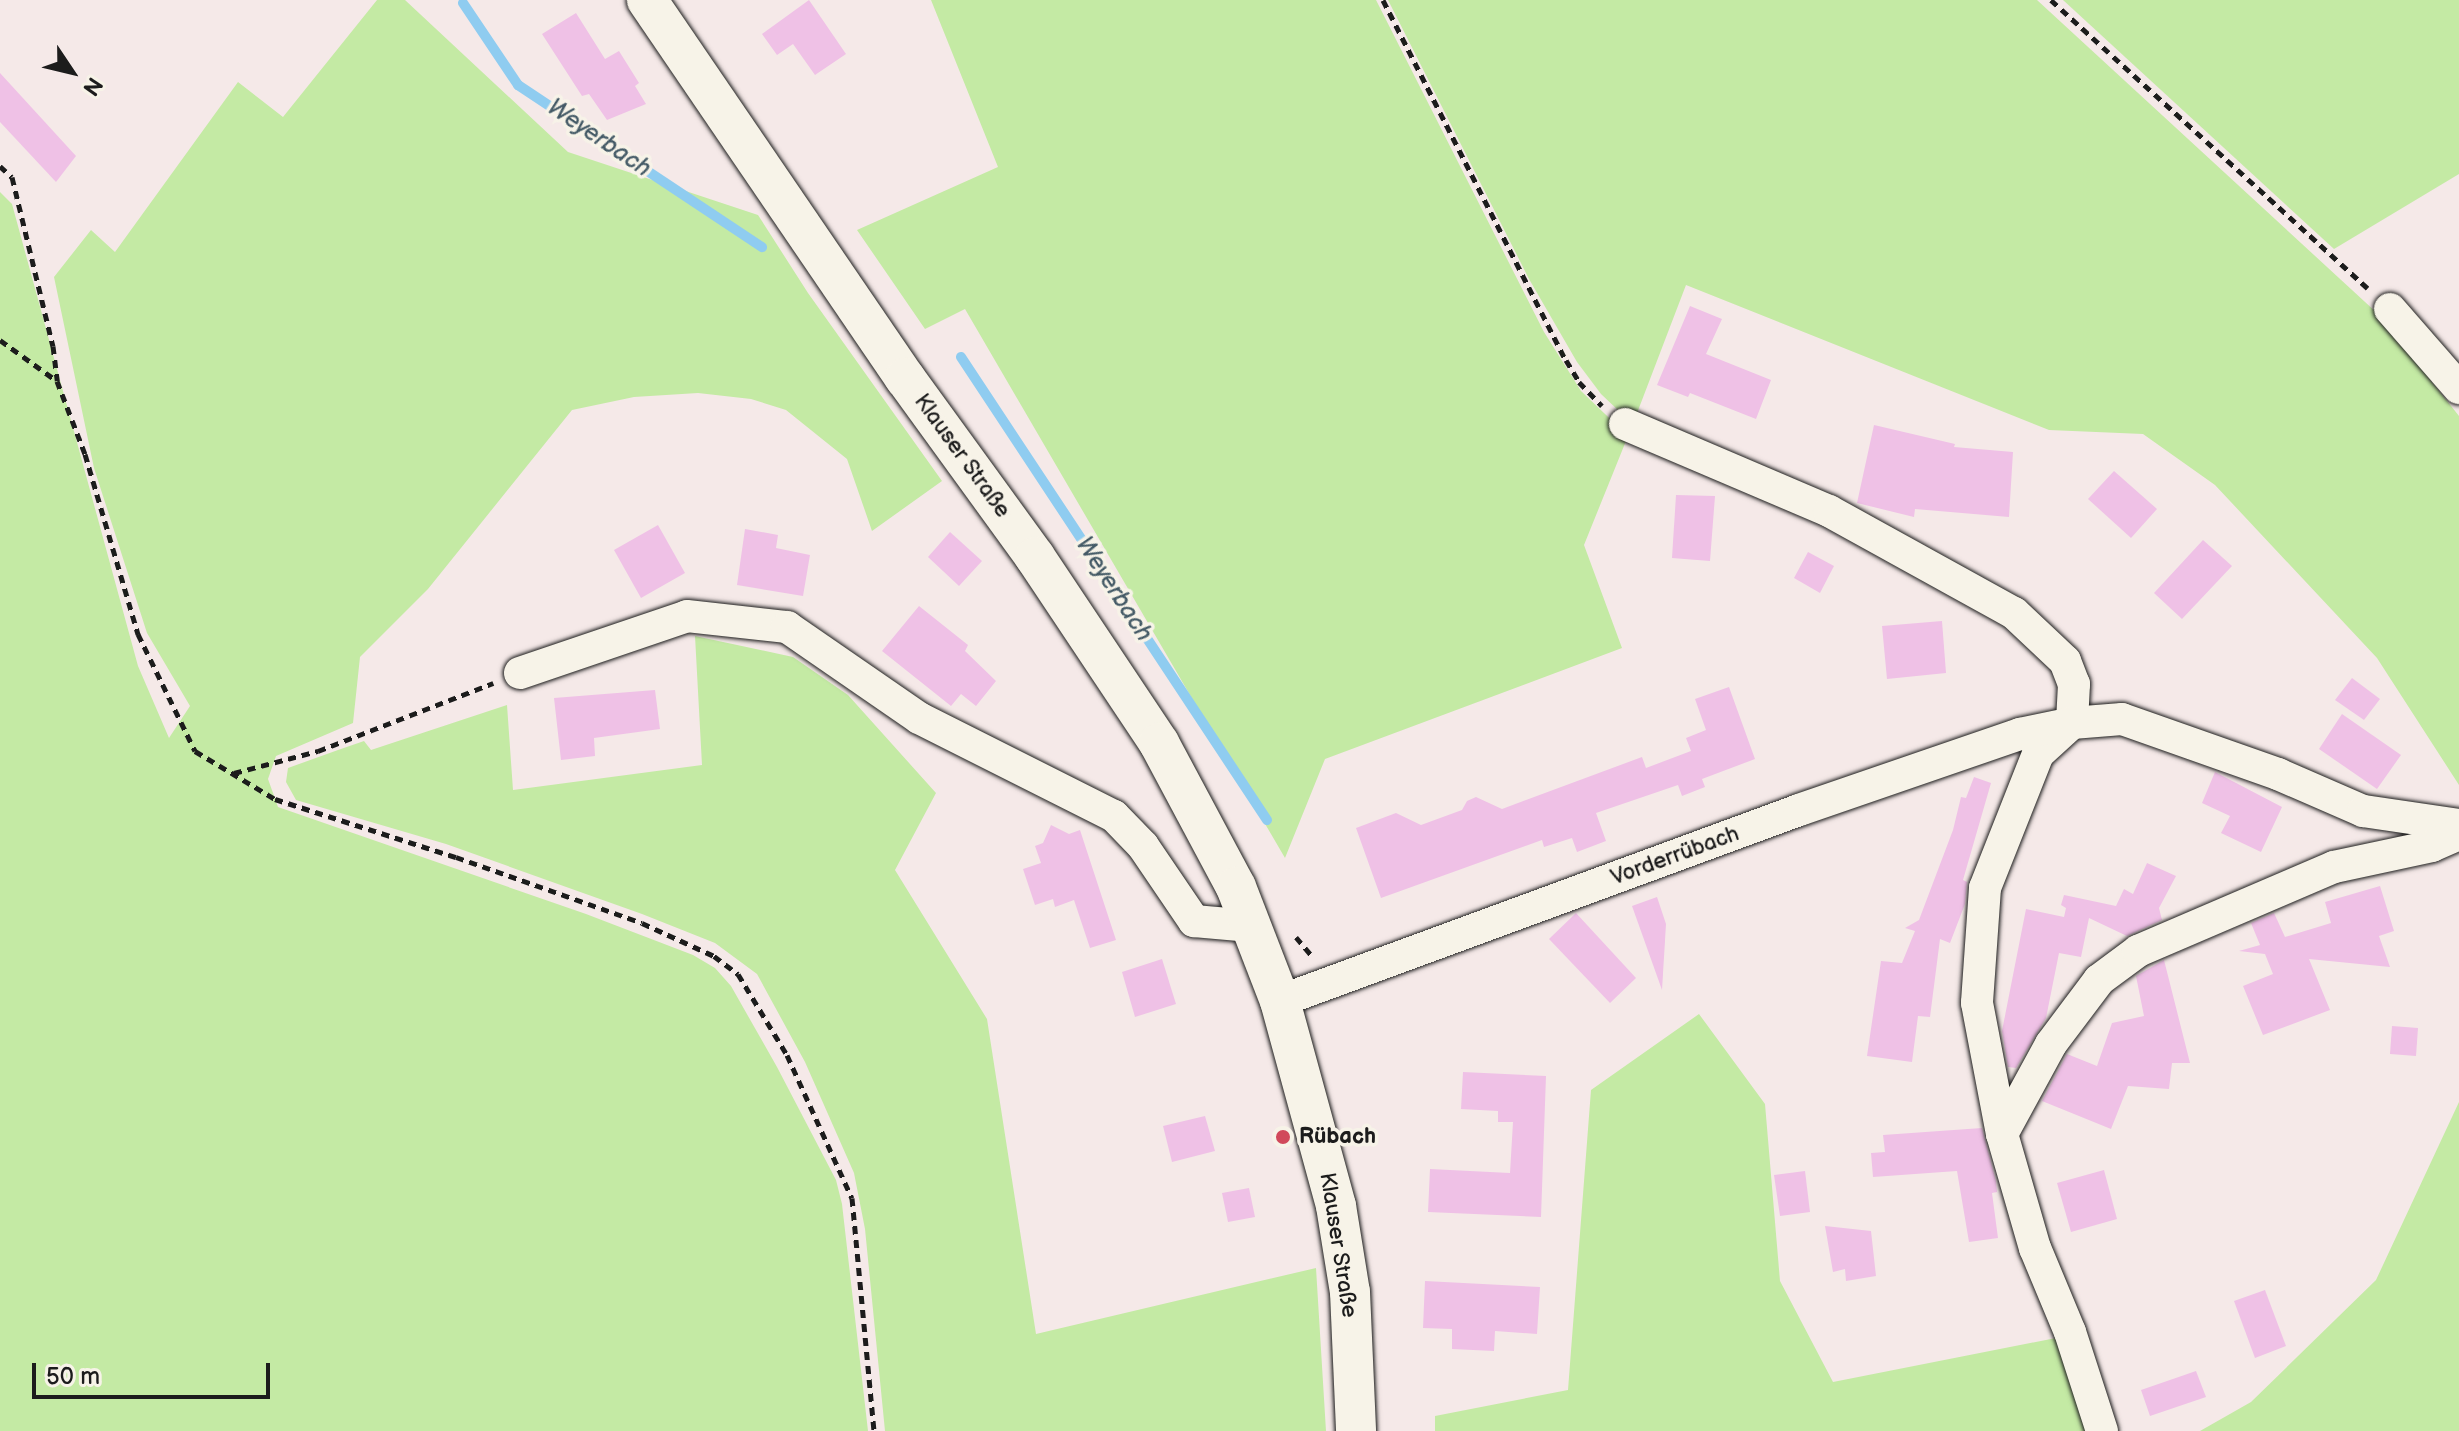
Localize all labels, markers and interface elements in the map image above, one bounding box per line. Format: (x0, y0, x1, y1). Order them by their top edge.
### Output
north arrow (32, 32, 112, 112)
text: N (76, 72, 108, 101)
water label: Weyerbach (542, 93, 656, 183)
street label: Klauser Straße (908, 389, 1016, 523)
water label: Weyerbach (1070, 531, 1158, 647)
street label: Vorderrübach (1607, 821, 1743, 891)
place label: Rübach (1299, 1124, 1376, 1150)
marker: Rübach (1274, 1128, 1292, 1146)
street label: Klauser Straße (1313, 1170, 1363, 1320)
scale bar (36, 1347, 274, 1397)
text: 50 m (46, 1362, 100, 1391)

